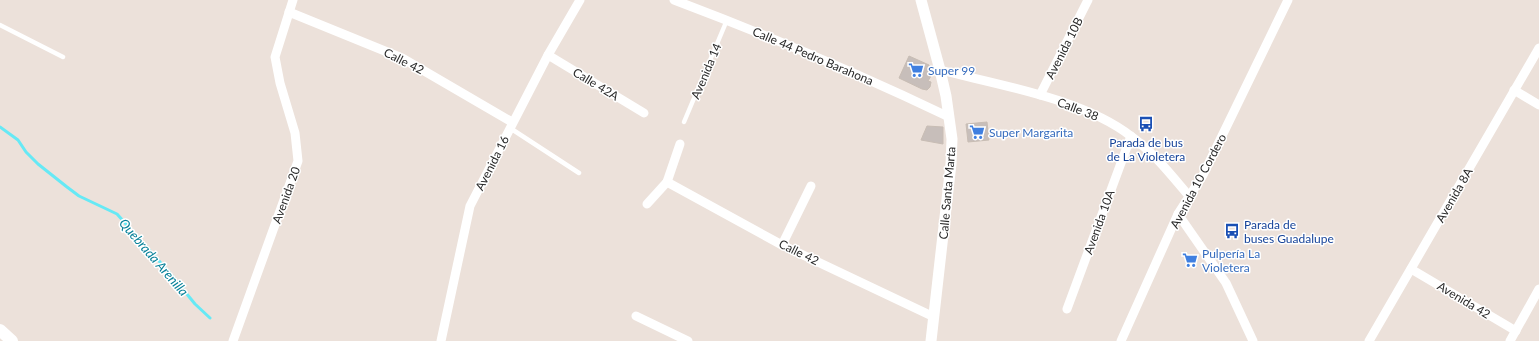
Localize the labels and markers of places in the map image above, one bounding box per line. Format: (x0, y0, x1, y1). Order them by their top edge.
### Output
supermarket icon: Super 99 (907, 61, 925, 79)
place label: Super 99 (928, 63, 975, 78)
bus stop icon: Parada de bus de La Violetera (1137, 115, 1155, 133)
supermarket icon: Super Margarita (968, 123, 986, 141)
place label: Super Margarita (989, 125, 1073, 140)
place label: Parada de bus de La Violetera (1107, 135, 1185, 164)
place label: Parada de buses Guadalupe (1244, 217, 1334, 246)
bus stop icon: Parada de buses Guadalupe (1223, 222, 1241, 240)
place label: Pulpería La Violetera (1202, 246, 1260, 275)
supermarket icon: Pulpería La Violetera (1181, 251, 1199, 269)

